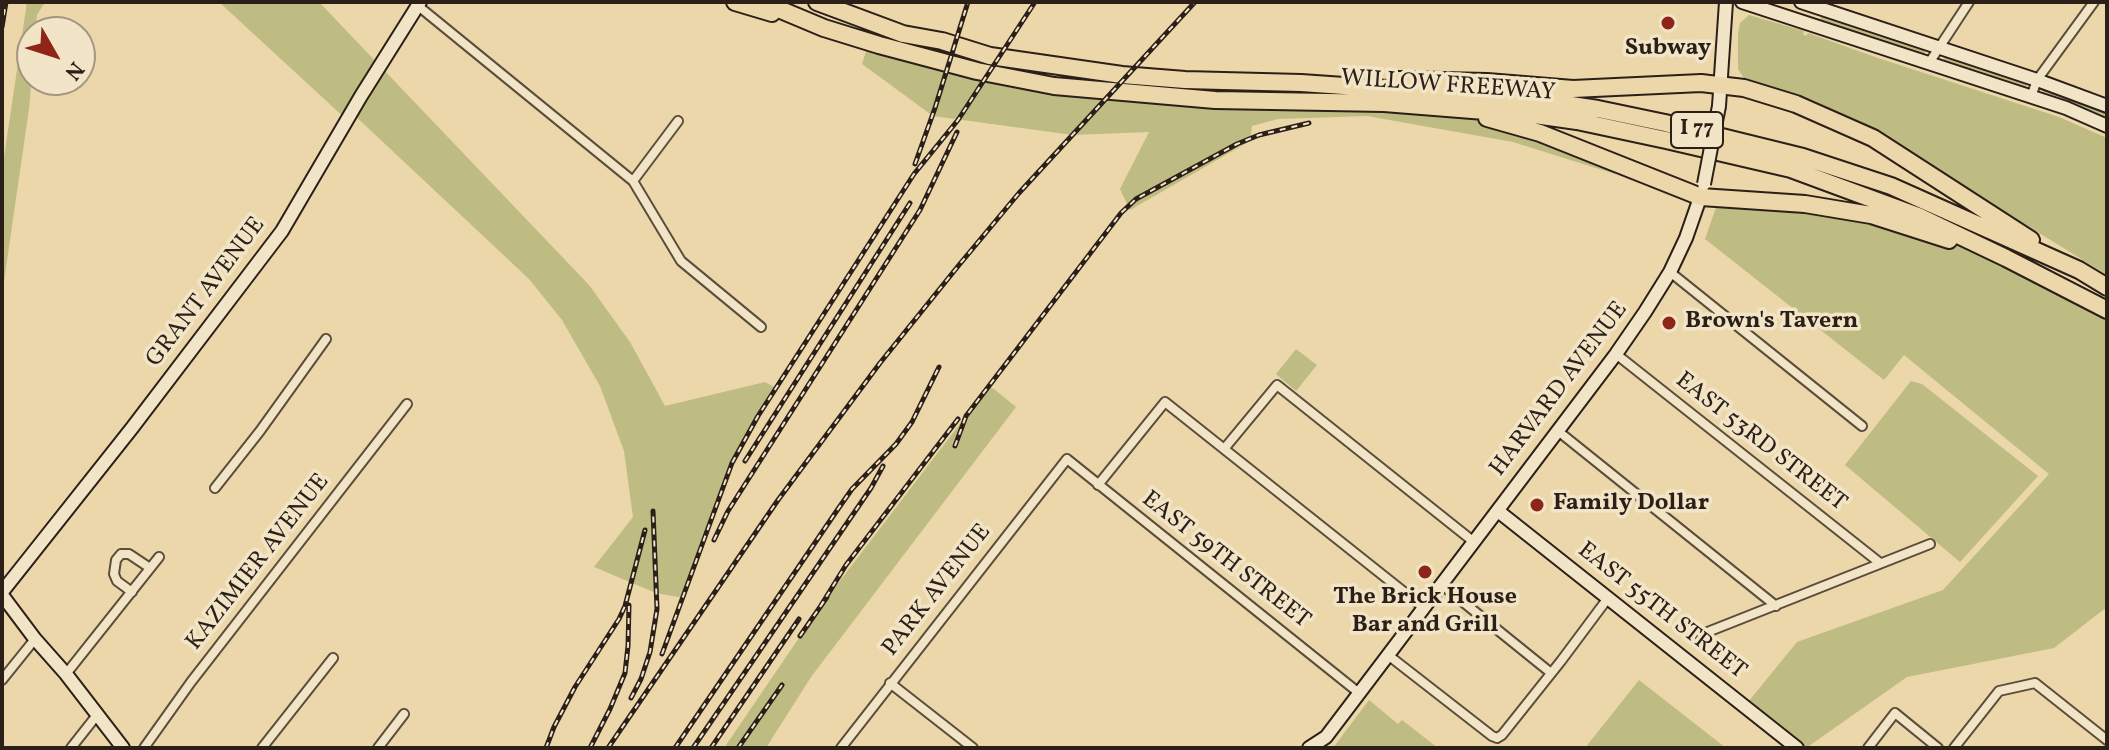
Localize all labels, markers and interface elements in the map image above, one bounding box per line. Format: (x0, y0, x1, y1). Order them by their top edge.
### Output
marker: Subway (1659, 14, 1677, 32)
north arrow (16, 16, 96, 96)
place label: Subway (1625, 36, 1711, 64)
text: N (56, 54, 91, 86)
street label: WILLOW FREEWAY (1340, 65, 1556, 109)
road number: I 77 (1671, 112, 1723, 148)
street label: GRANT AVENUE (141, 212, 273, 374)
street label: HARVARD AVENUE (1485, 297, 1635, 483)
place label: Brown's Tavern (1685, 309, 1858, 337)
marker: Brown's Tavern (1660, 314, 1678, 332)
street label: EAST 53RD STREET (1669, 367, 1851, 519)
street label: KAZIMIER AVENUE (181, 469, 337, 657)
street label: EAST 59TH STREET (1135, 486, 1315, 636)
place label: Family Dollar (1553, 491, 1709, 519)
marker: Family Dollar (1528, 496, 1546, 514)
street label: PARK AVENUE (877, 519, 999, 663)
street label: EAST 55TH STREET (1571, 537, 1751, 687)
marker: The Brick House Bar and Grill (1416, 563, 1434, 581)
place label: The Brick House Bar and Grill (1333, 585, 1517, 641)

